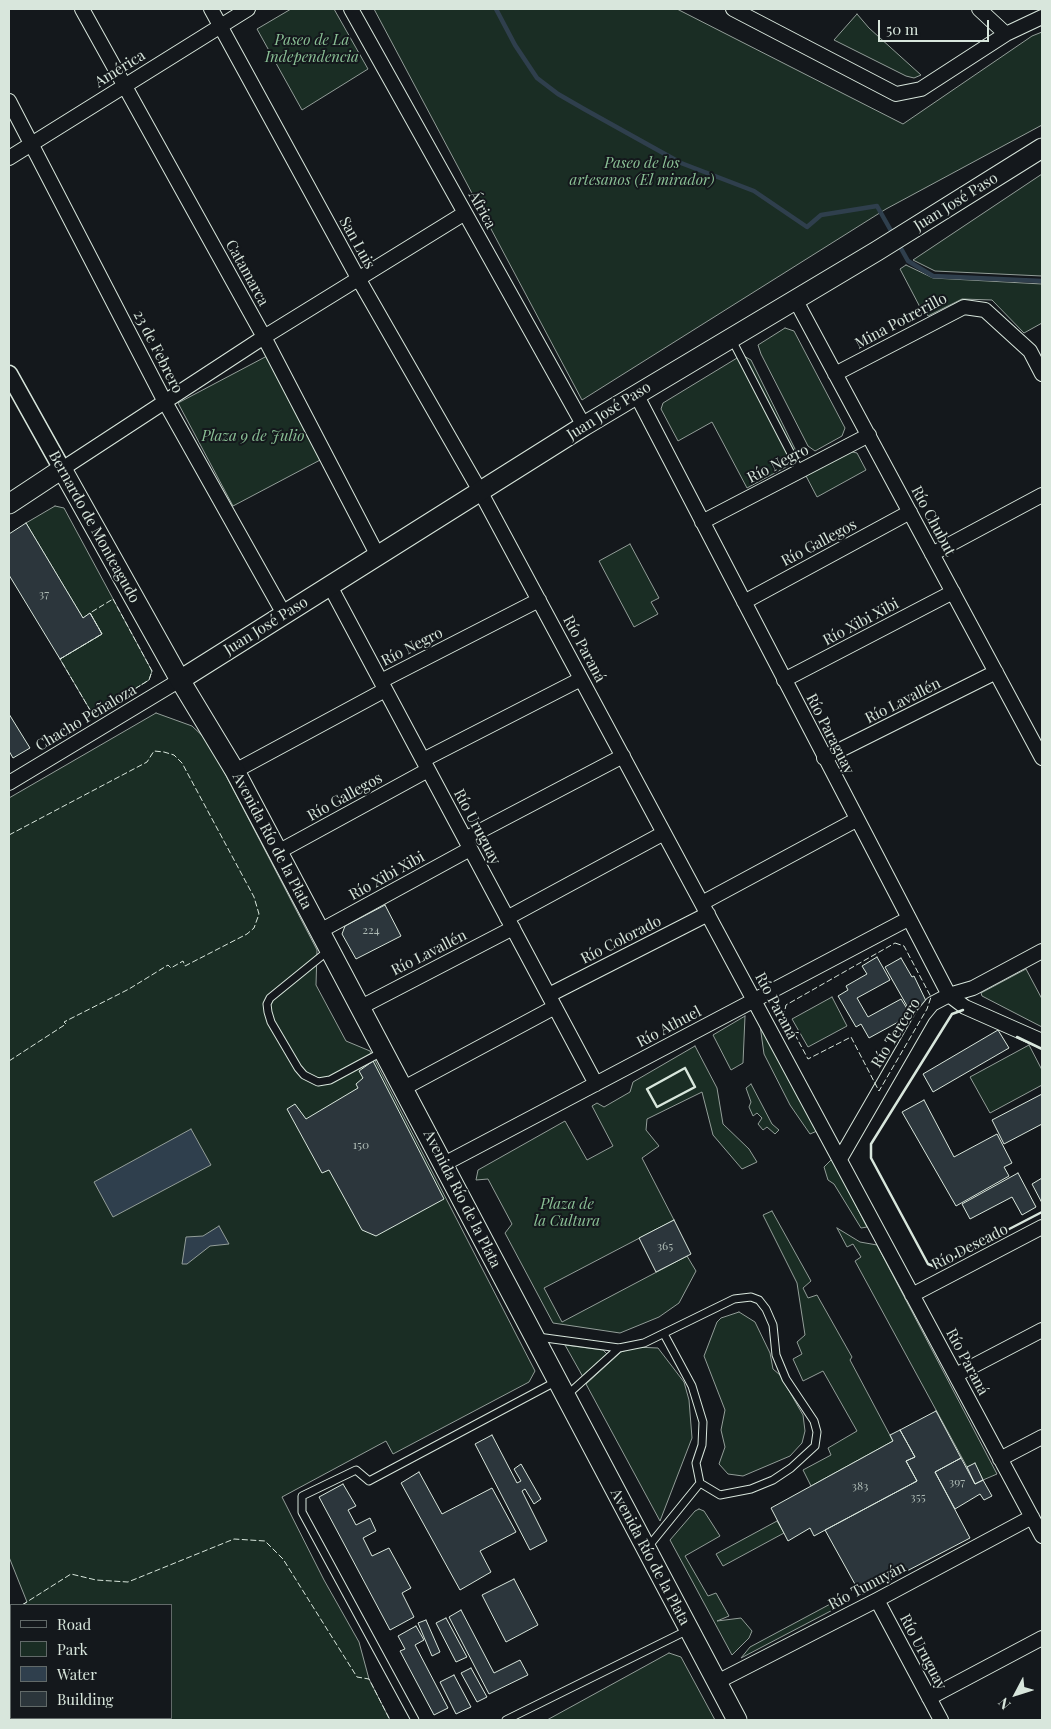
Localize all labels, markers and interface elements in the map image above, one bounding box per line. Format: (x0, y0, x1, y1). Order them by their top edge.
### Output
scale bar (881, 10, 992, 42)
text: 50 m (886, 19, 918, 39)
park label: Paseo de La Independencia (265, 31, 359, 66)
street label: América (91, 46, 149, 92)
park label: Paseo de los artesanos (El mirador) (570, 154, 714, 189)
street label: Juan José Paso (911, 169, 1001, 235)
street label: África (464, 188, 500, 232)
street label: San Luis (335, 214, 379, 272)
street label: Catamarca (222, 237, 272, 309)
street label: Mina Potrerillo (852, 289, 950, 353)
street label: 23 de Febrero (129, 308, 187, 396)
street label: Juan José Paso (564, 378, 654, 444)
park label: Plaza 9 de Julio (201, 427, 305, 445)
street label: Río Negro (744, 441, 812, 487)
street label: Bernardo de Monteagudo (45, 448, 143, 606)
street label: Río Chubut (907, 483, 959, 559)
street label: Río Gallegos (778, 516, 860, 570)
house number: 37 (39, 587, 49, 601)
street label: Juan José Paso (221, 593, 311, 659)
street label: Río Xibi Xibi (820, 595, 902, 649)
street label: Río Paraná (559, 613, 609, 685)
street label: Río Negro (378, 624, 446, 670)
street label: Río Lavallén (862, 674, 944, 728)
street label: Chacho Peñaloza (32, 681, 140, 755)
street label: Río Paraguay (802, 691, 858, 777)
street label: Río Gallegos (304, 769, 386, 825)
street label: Avenida Río de la Plata (228, 770, 316, 912)
street label: Río Uruguay (450, 786, 504, 868)
street label: Río Xibi Xibi (346, 848, 428, 904)
street label: Río Colorado (578, 912, 664, 968)
house number: 224 (362, 923, 380, 937)
street label: Río Lavallén (388, 926, 470, 980)
street label: Río Paraná (751, 970, 801, 1042)
street label: Río Tercero (868, 995, 924, 1071)
street label: Río Athuel (634, 1003, 704, 1051)
street label: Avenida Río de la Plata (419, 1127, 505, 1271)
house number: 150 (353, 1138, 369, 1152)
park label: Plaza de la Cultura (534, 1195, 600, 1230)
street label: Río Deseado (929, 1220, 1011, 1274)
house number: 365 (657, 1239, 673, 1253)
street label: Río Paraná (942, 1326, 992, 1398)
house number: 397 (949, 1475, 965, 1489)
house number: 383 (852, 1479, 868, 1493)
street label: Avenida Río de la Plata (606, 1486, 694, 1628)
house number: 355 (910, 1490, 926, 1504)
street label: Río Tunuyán (825, 1558, 909, 1614)
legend (10, 1604, 172, 1719)
street label: Río Uruguay (896, 1611, 950, 1693)
text: Road (57, 1614, 91, 1634)
text: Park (57, 1639, 88, 1659)
text: Water (57, 1664, 97, 1684)
north arrow (991, 1669, 1041, 1719)
text: Building (57, 1689, 113, 1709)
text: N (994, 1694, 1015, 1714)

